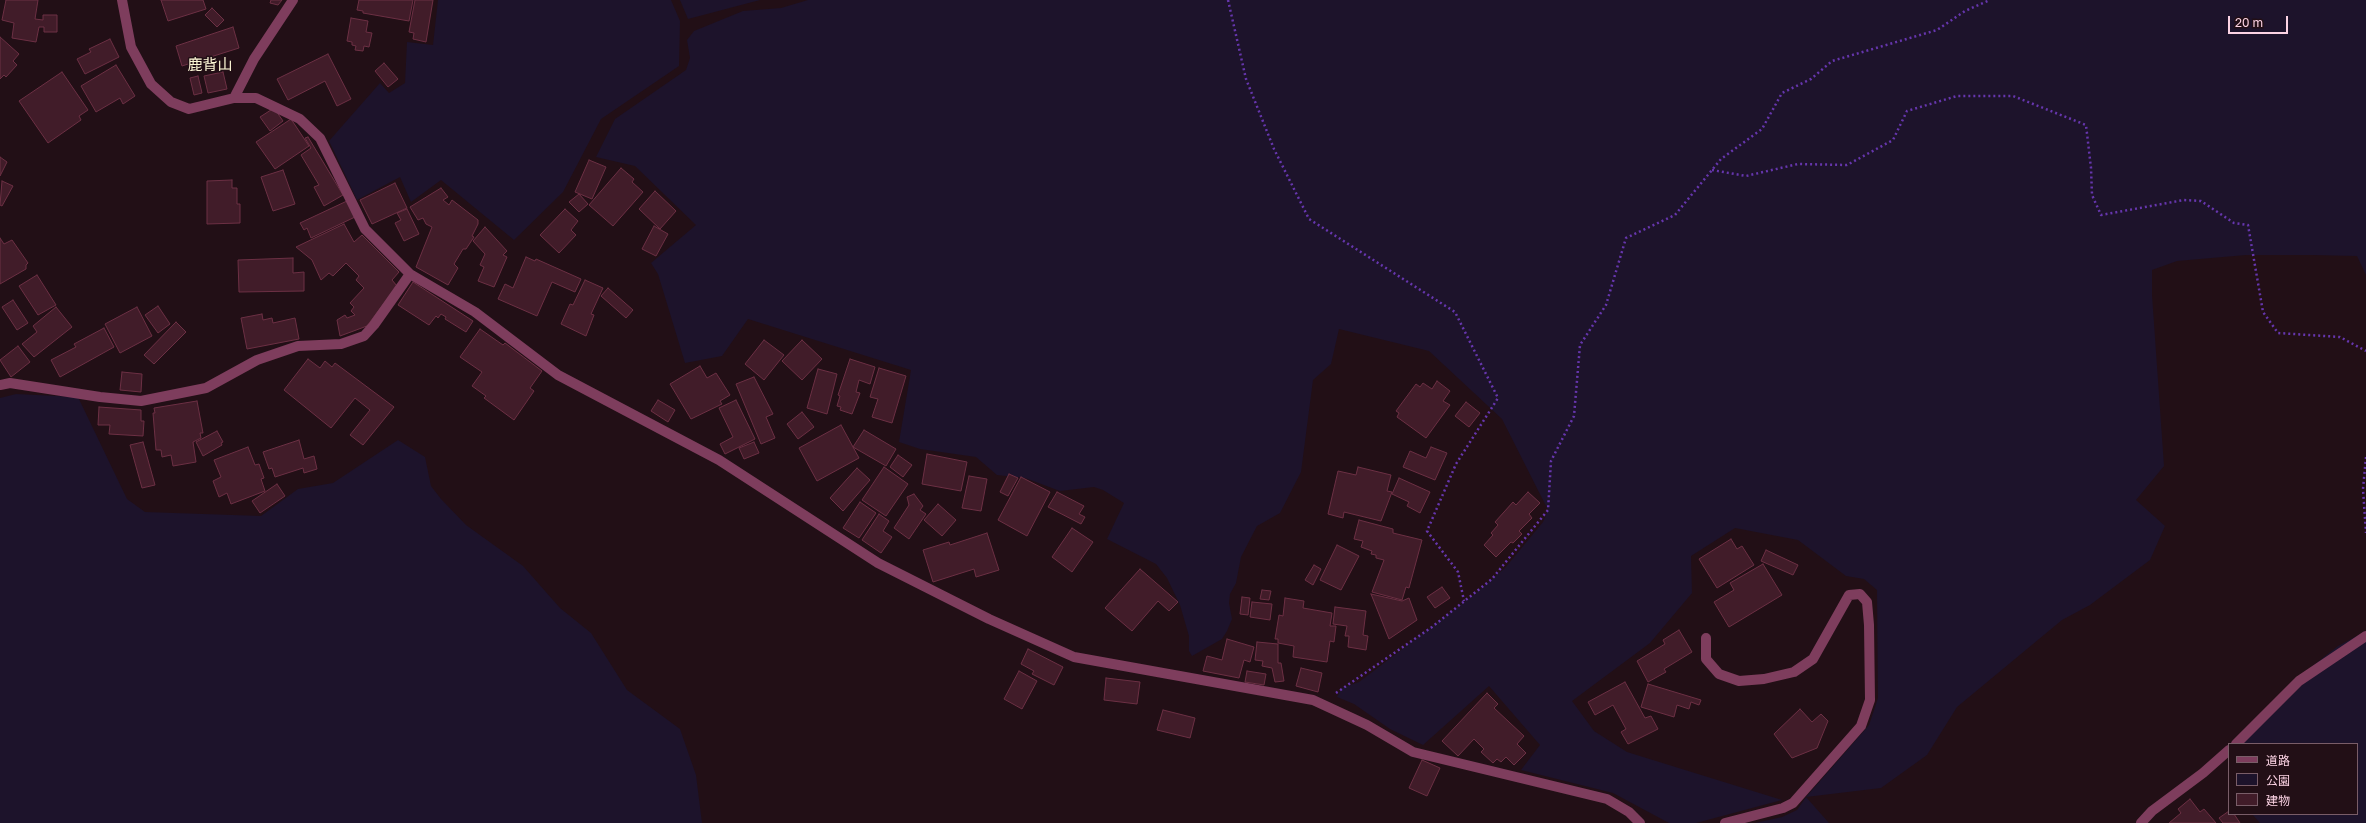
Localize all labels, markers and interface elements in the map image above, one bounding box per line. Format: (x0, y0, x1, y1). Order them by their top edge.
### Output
scale bar (2230, 8, 2290, 34)
text: 20 m (2235, 15, 2263, 30)
district label: 鹿背山 (188, 56, 232, 74)
legend (2228, 743, 2358, 815)
text: 道路 (2266, 753, 2290, 768)
text: 公園 (2266, 773, 2290, 788)
text: 建物 (2266, 793, 2290, 808)

